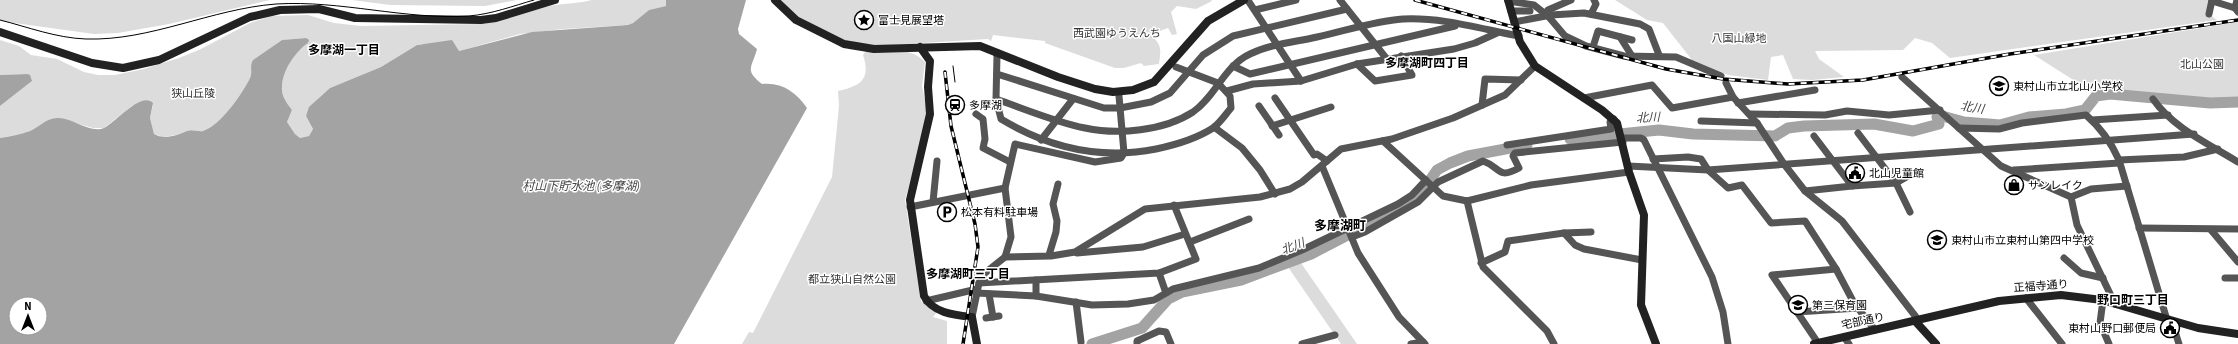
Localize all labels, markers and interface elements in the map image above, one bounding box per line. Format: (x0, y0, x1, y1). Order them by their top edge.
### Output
place icon: 富士見展望塔 (853, 9, 875, 31)
place label: 富士見展望塔 (878, 13, 944, 28)
park label: 西武園ゆうえんち (1073, 26, 1161, 41)
park label: 八国山緑地 (1712, 31, 1767, 46)
district label: 多摩湖一丁目 (308, 42, 380, 59)
district label: 多摩湖町四丁目 (1385, 55, 1469, 72)
park label: 北山公園 (2180, 57, 2224, 72)
school or university icon: 東村山市立北山小学校 (1988, 75, 2010, 97)
place label: 東村山市立北山小学校 (2013, 79, 2123, 94)
park label: 狭山丘陵 (171, 86, 215, 101)
station icon: 多摩湖 (944, 94, 966, 116)
place label: 多摩湖 (969, 98, 1002, 113)
water label: 北川 (1959, 98, 1987, 118)
water label: 北川 (1636, 109, 1662, 127)
public building icon: 北山児童館 (1844, 162, 1866, 184)
place label: 北山児童館 (1869, 166, 1924, 181)
shop icon: サンレイク (2003, 174, 2025, 196)
water label: 村山下貯水池 (多摩湖) (522, 178, 640, 195)
place label: サンレイク (2028, 178, 2083, 193)
parking icon: 松本有料駐車場 (936, 201, 958, 223)
place label: 松本有料駐車場 (961, 205, 1038, 220)
district label: 多摩湖町 (1314, 217, 1366, 235)
school or university icon: 東村山市立東村山第四中学校 (1926, 229, 1948, 251)
place label: 東村山市立東村山第四中学校 (1951, 233, 2094, 248)
water label: 北川 (1279, 234, 1309, 259)
district label: 多摩湖町三丁目 (926, 266, 1010, 283)
park label: 都立狭山自然公園 (808, 272, 896, 287)
street label: 正福寺通り (2013, 277, 2069, 295)
district label: 野口町三丁目 (2097, 292, 2169, 309)
school or university icon: 第三保育園 (1787, 294, 1809, 316)
north arrow (8, 296, 48, 336)
place label: 第三保育園 (1812, 298, 1867, 313)
text: N (24, 299, 32, 314)
street label: 宅部通り (1840, 309, 1886, 333)
public building icon: 東村山野口郵便局 (2159, 317, 2181, 339)
place label: 東村山野口郵便局 (2068, 321, 2156, 336)

